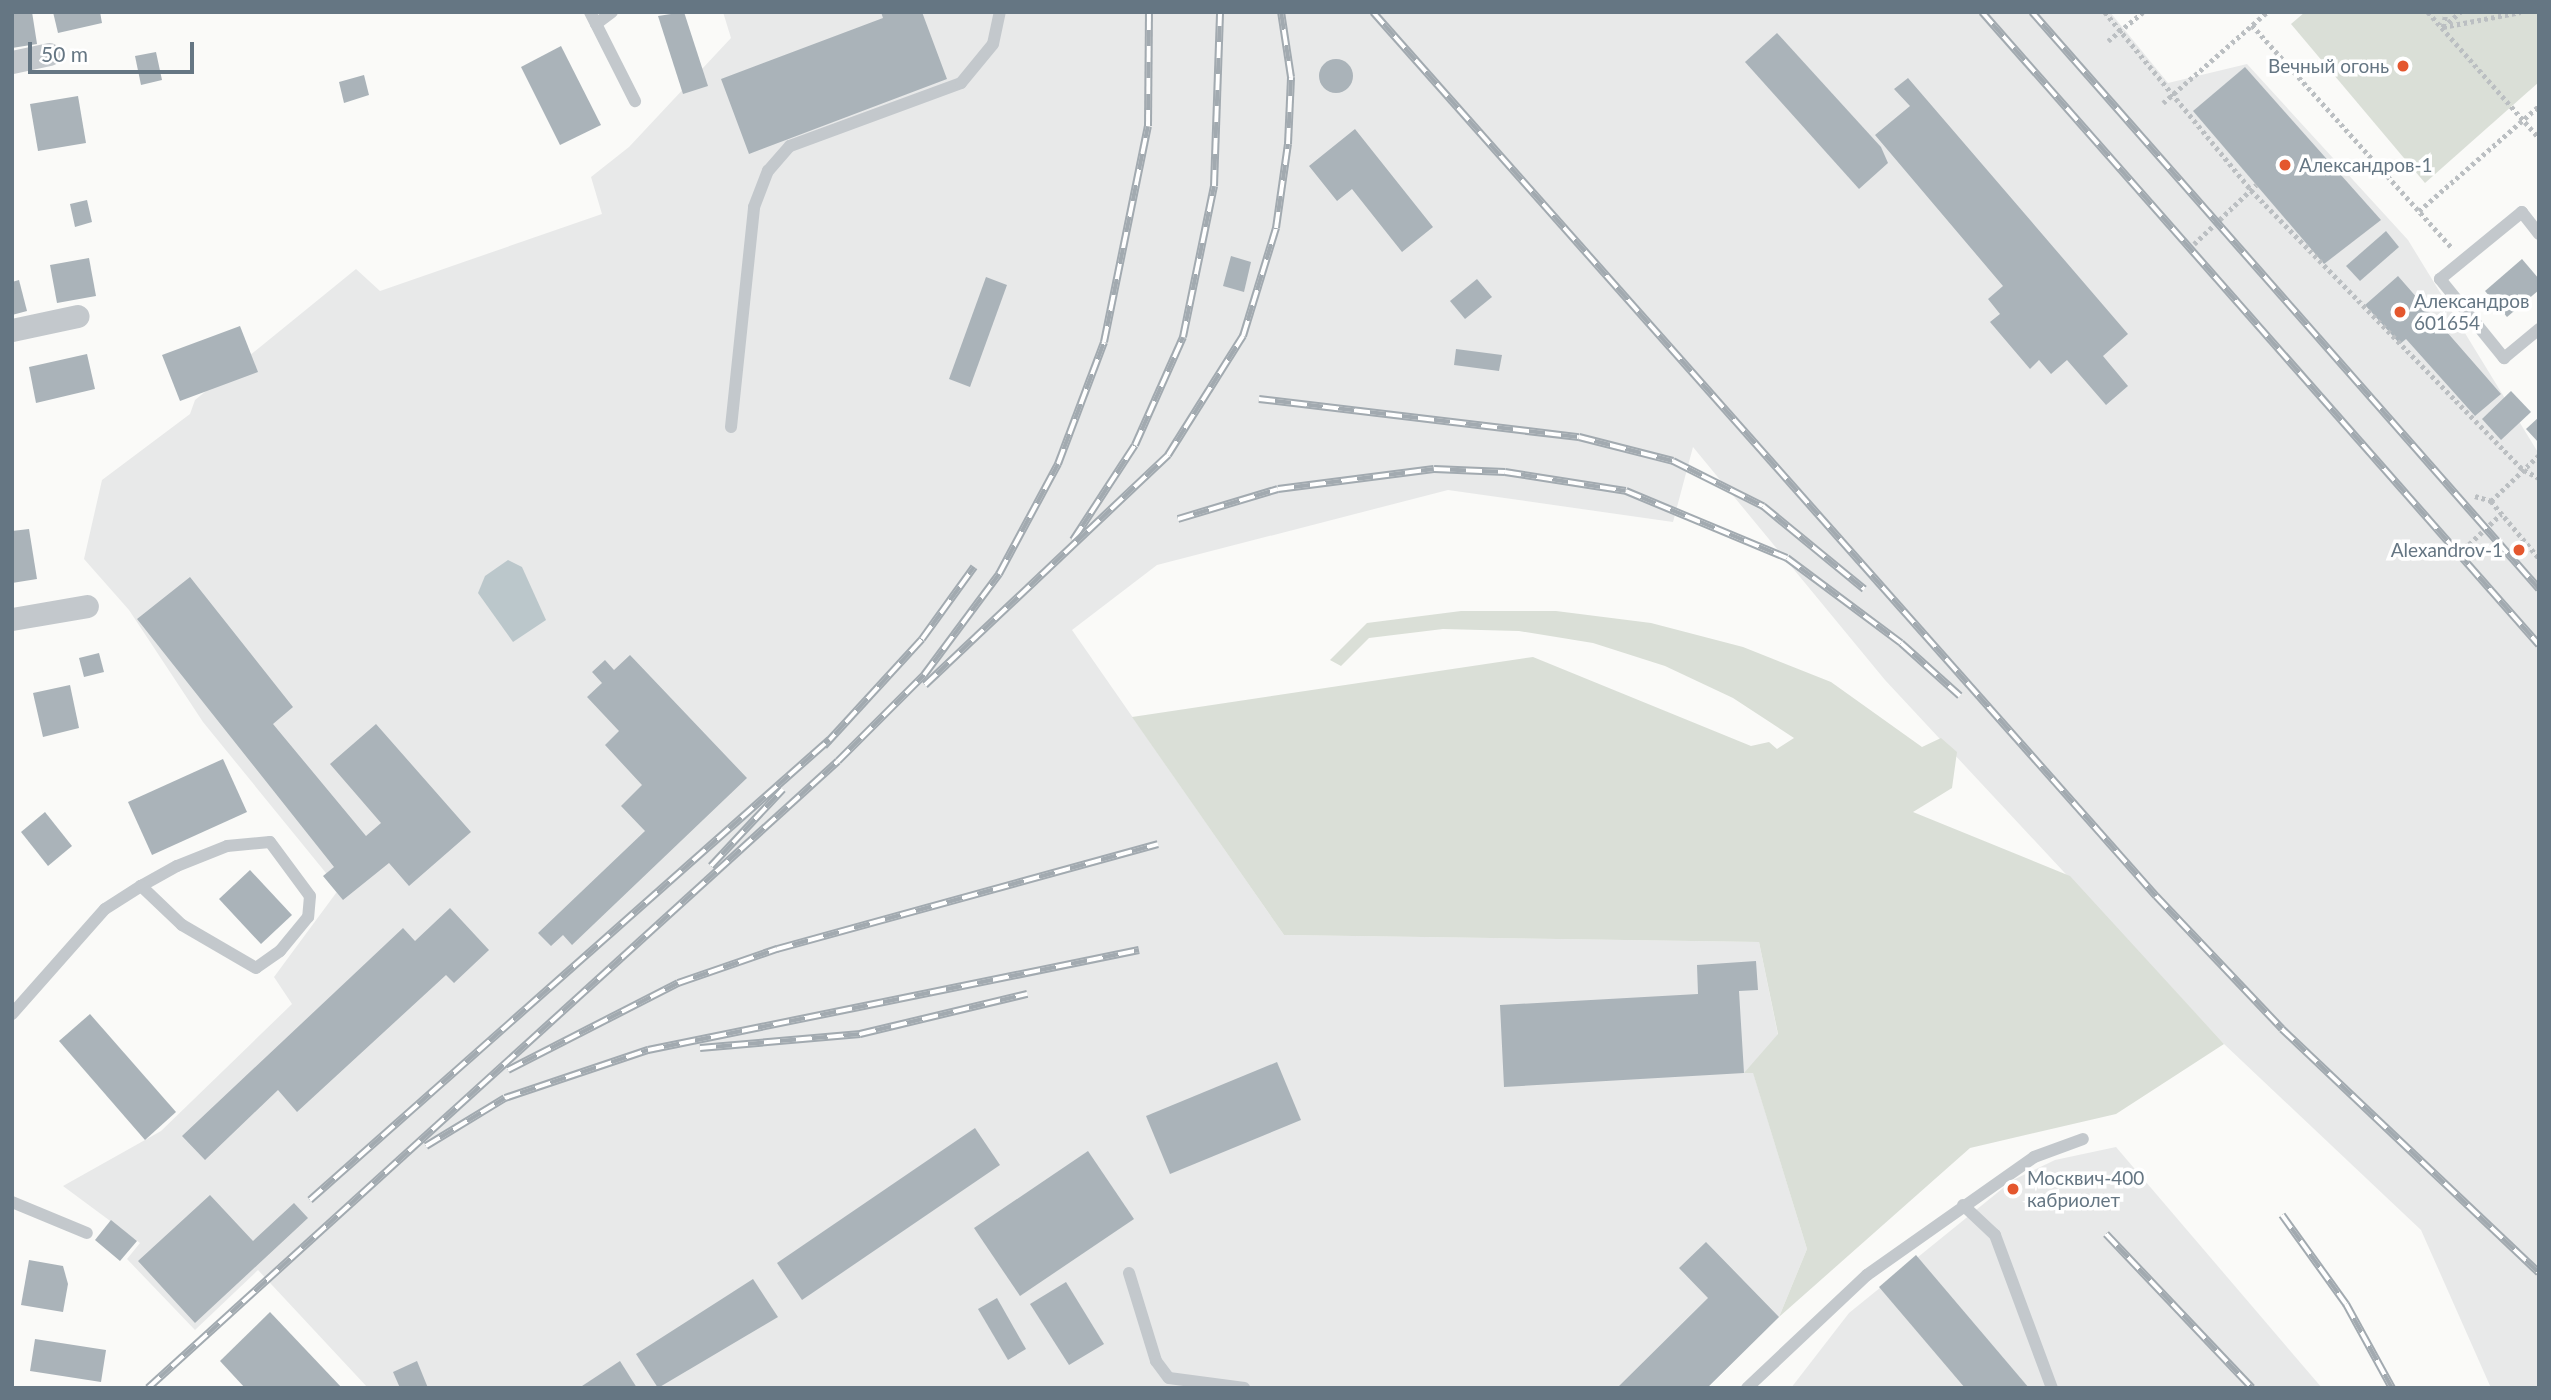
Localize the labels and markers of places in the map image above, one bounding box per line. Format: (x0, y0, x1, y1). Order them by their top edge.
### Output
place label: Вечный огонь (2268, 55, 2389, 77)
marker: Вечный огонь (2395, 58, 2411, 74)
place label: Александров-1 (2299, 154, 2432, 176)
marker: Александров-1 (2277, 157, 2293, 173)
place label: Александров 601654 (2414, 290, 2529, 334)
marker: Александров 601654 (2392, 304, 2408, 320)
place label: Alexandrov-1 (2391, 539, 2503, 561)
marker: Alexandrov-1 (2509, 540, 2529, 560)
place label: Москвич-400 кабриолет (2027, 1167, 2144, 1211)
marker: Москвич-400 кабриолет (2005, 1181, 2021, 1197)

